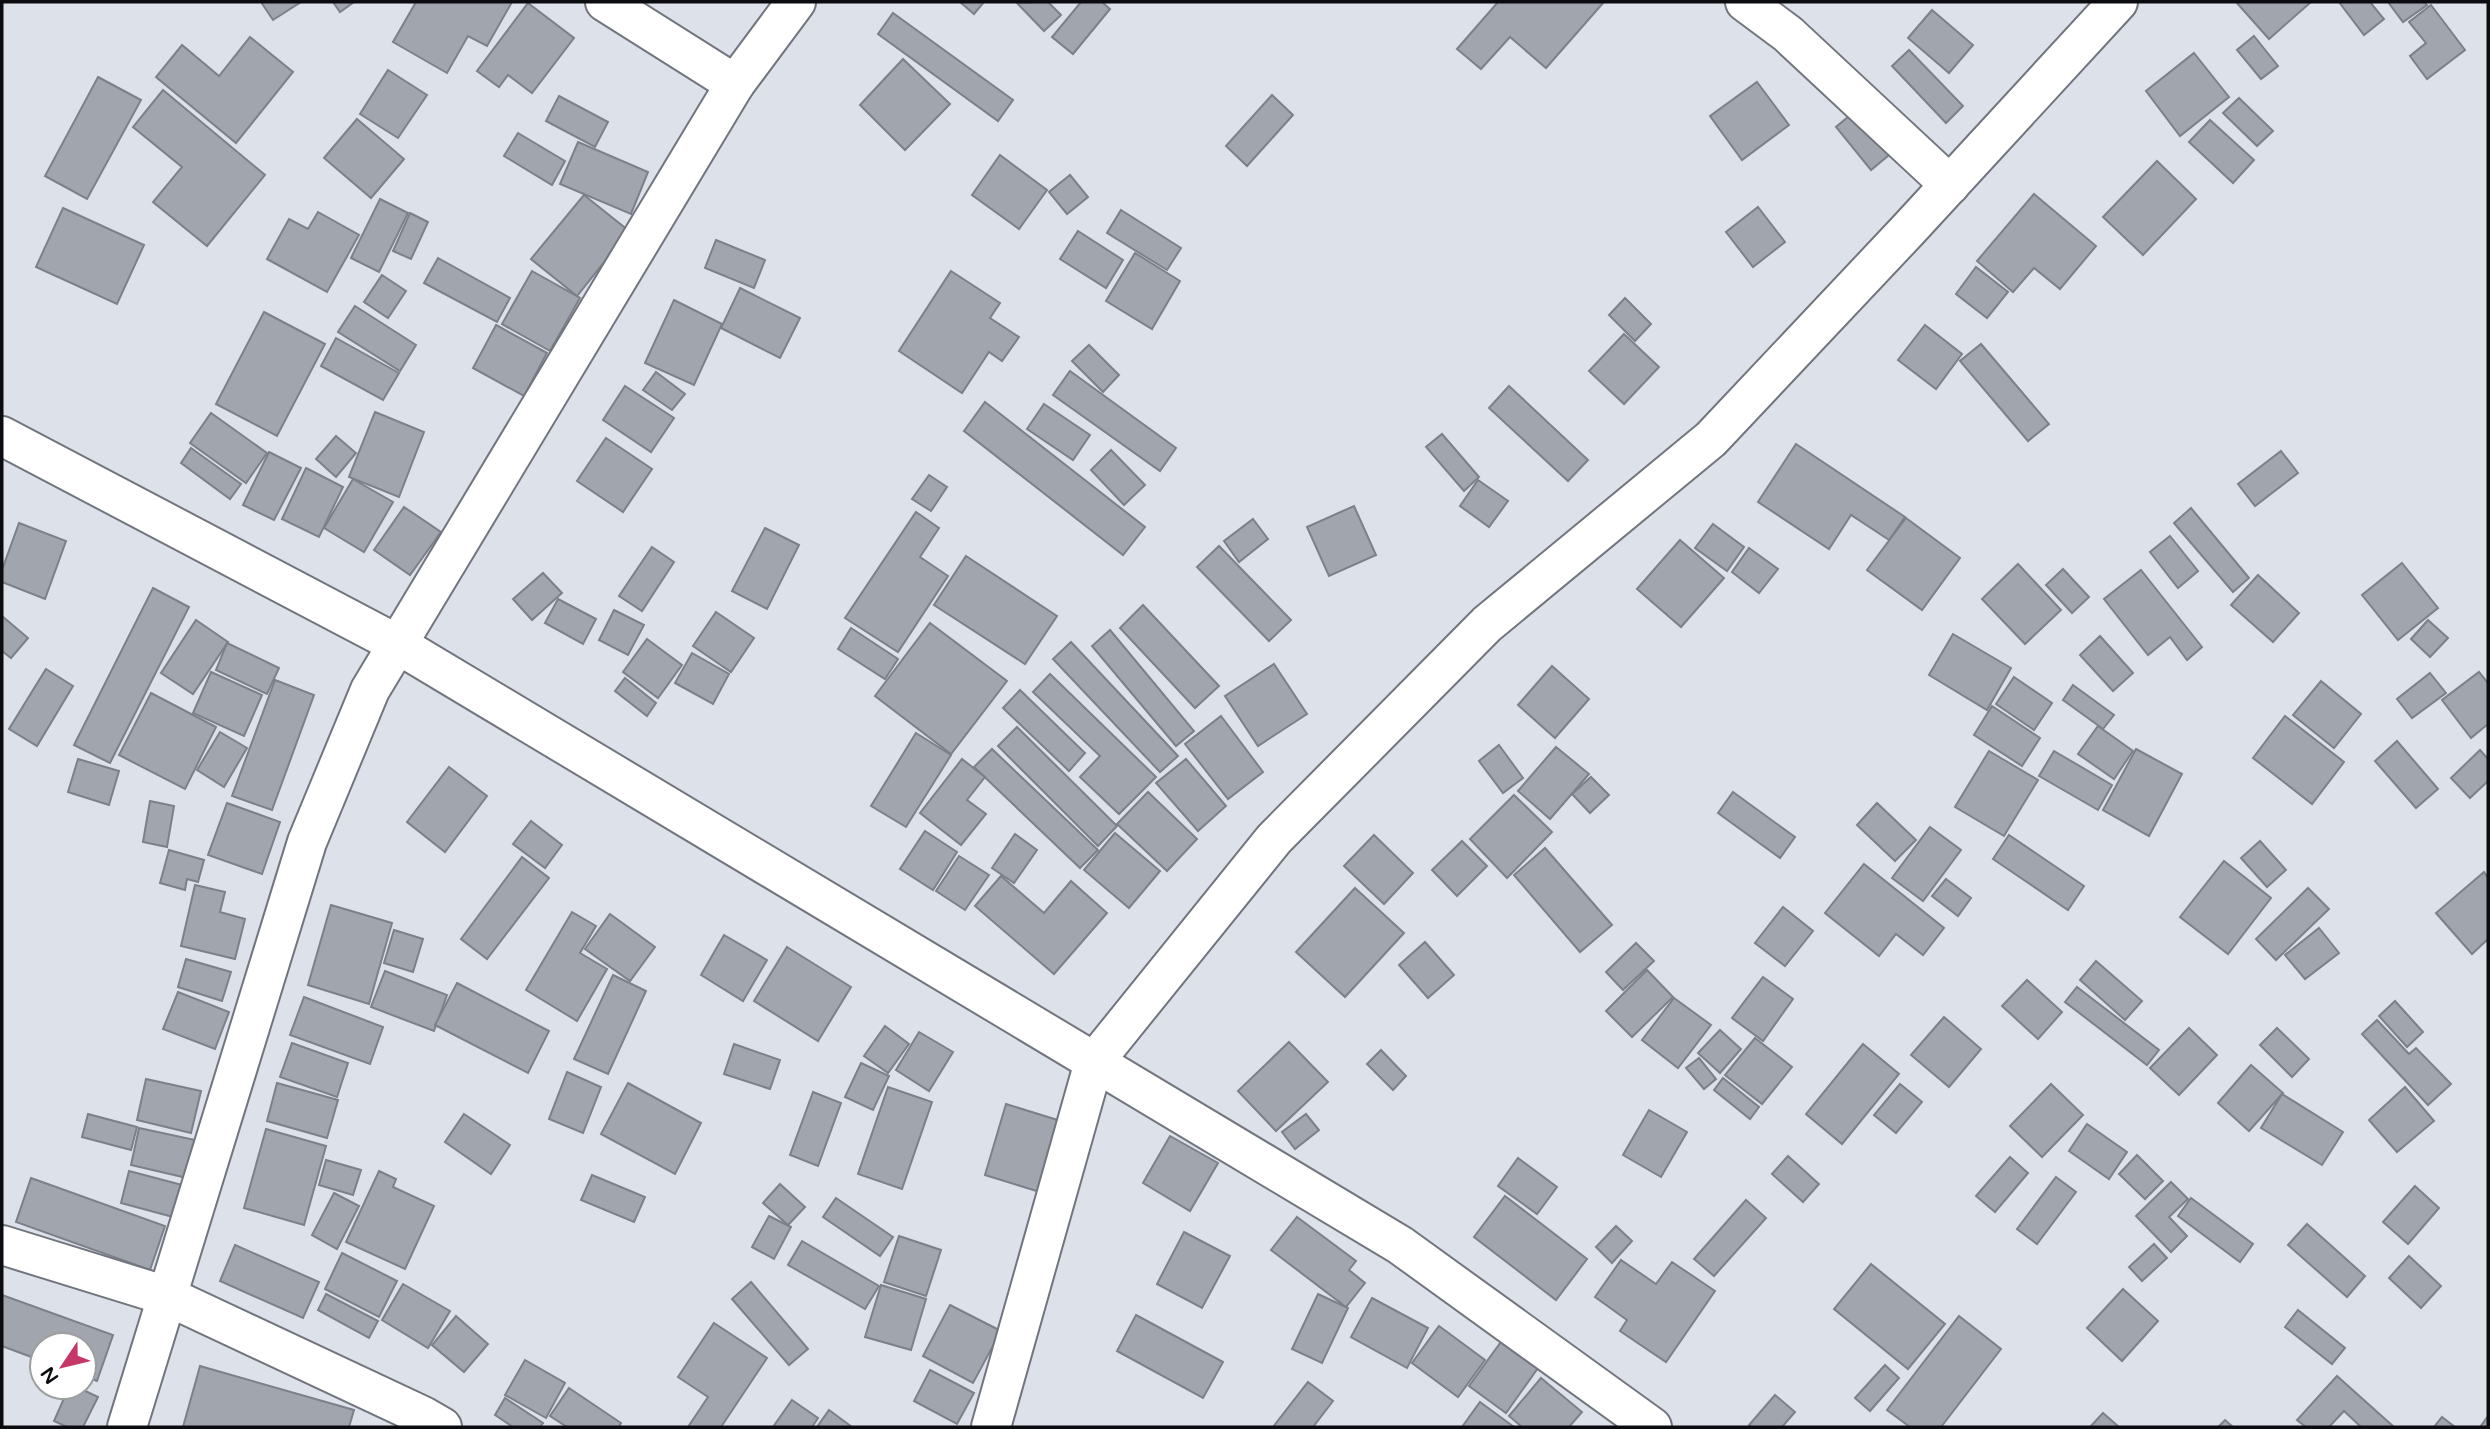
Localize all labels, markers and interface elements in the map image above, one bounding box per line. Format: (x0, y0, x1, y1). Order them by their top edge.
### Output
north arrow (28, 1331, 98, 1401)
text: N (37, 1363, 63, 1388)

